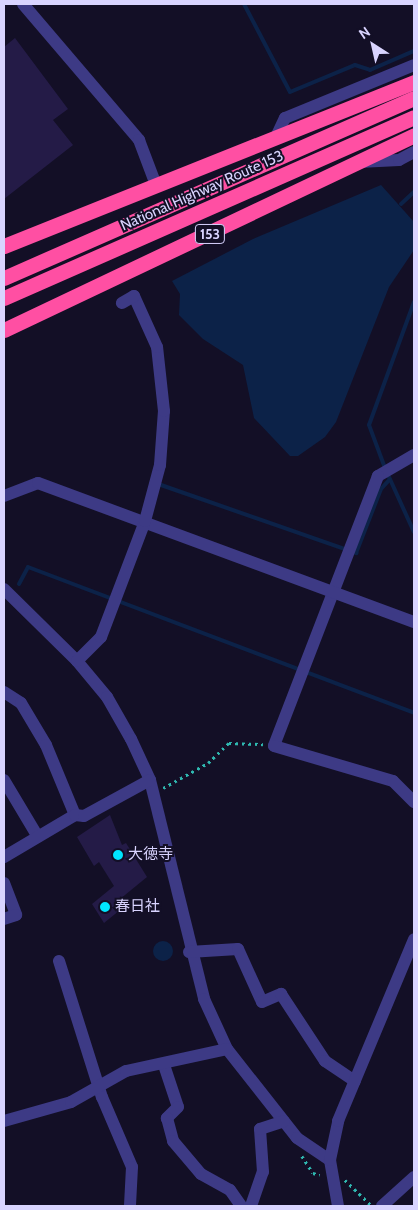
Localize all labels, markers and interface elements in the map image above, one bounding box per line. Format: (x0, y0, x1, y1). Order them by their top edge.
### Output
north arrow (348, 20, 398, 70)
text: N (355, 22, 374, 43)
street label: National Highway Route 153 (118, 147, 286, 235)
road number: 153 (194, 222, 226, 245)
place label: 大徳寺 (128, 846, 173, 864)
marker: 大徳寺 (112, 849, 124, 861)
place label: 春日社 (115, 898, 160, 916)
marker: 春日社 (99, 901, 111, 913)

